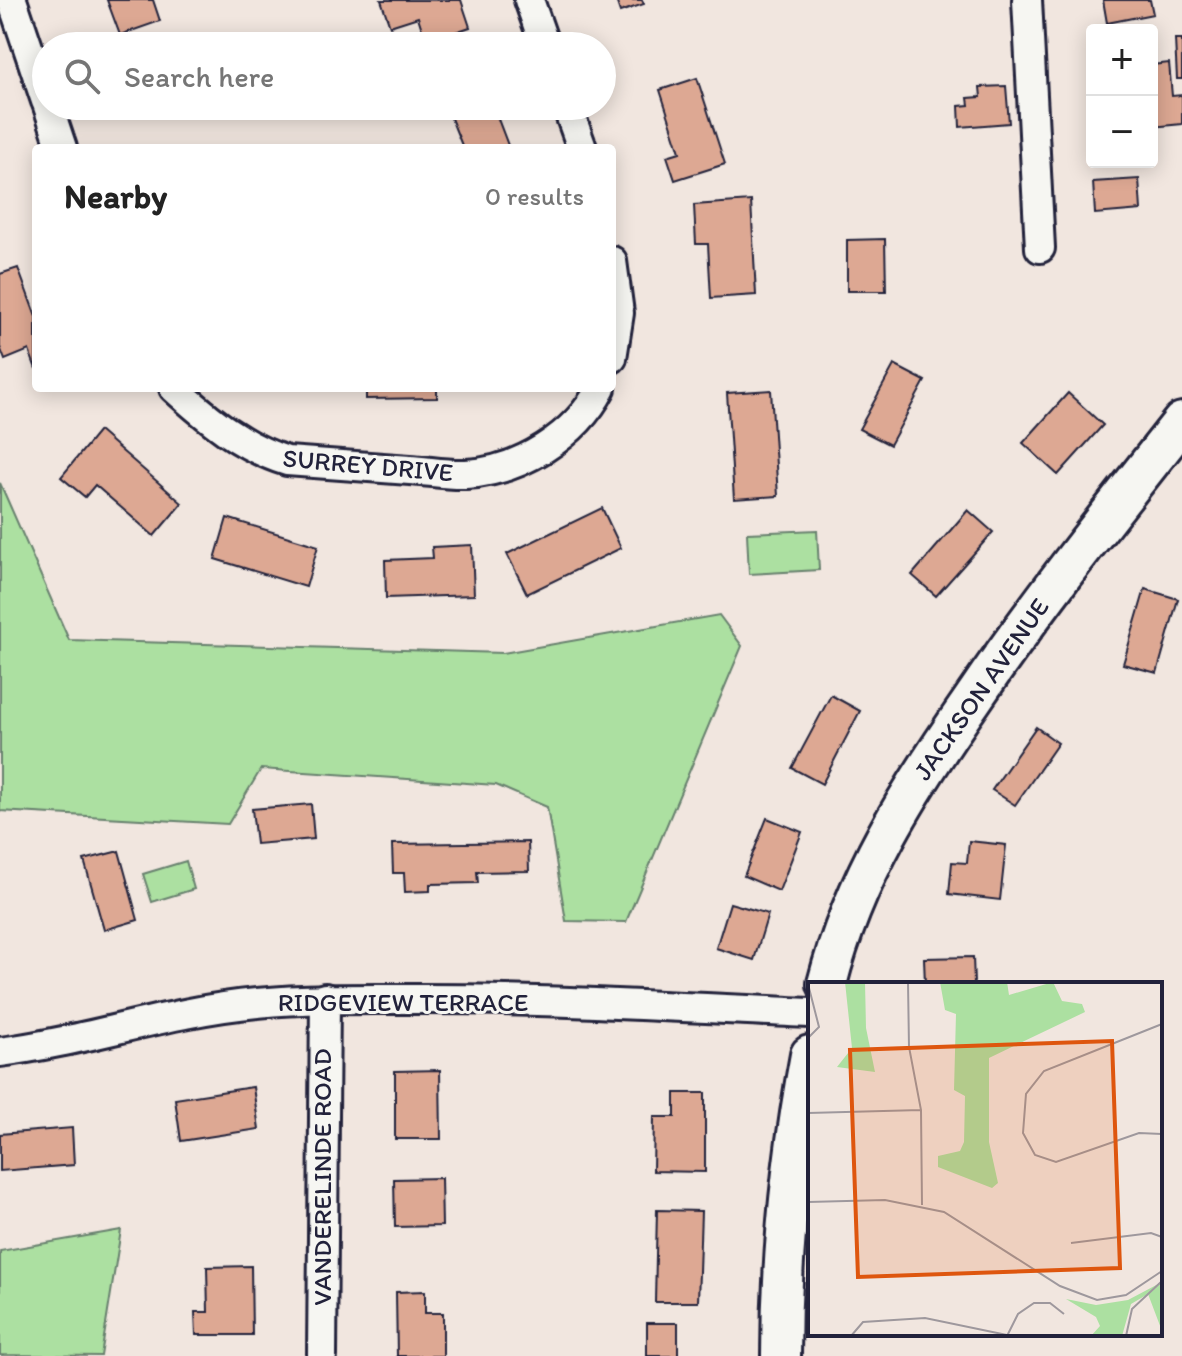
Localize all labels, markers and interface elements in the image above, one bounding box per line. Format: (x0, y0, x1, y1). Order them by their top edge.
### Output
map controls (1086, 24, 1158, 168)
button: + (1086, 24, 1158, 96)
search box (32, 32, 616, 120)
icon: search (60, 54, 104, 98)
text: Search here (124, 58, 274, 95)
button: − (1086, 96, 1158, 168)
text: Nearby (64, 176, 167, 217)
text: 0 results (485, 180, 584, 212)
street label: SURREY DRIVE (281, 442, 455, 488)
street label: JACKSON AVENUE (906, 592, 1056, 786)
inset map (808, 982, 1162, 1336)
street label: RIDGEVIEW TERRACE (278, 986, 528, 1018)
street label: VANDERELINDE ROAD (306, 1048, 338, 1306)

